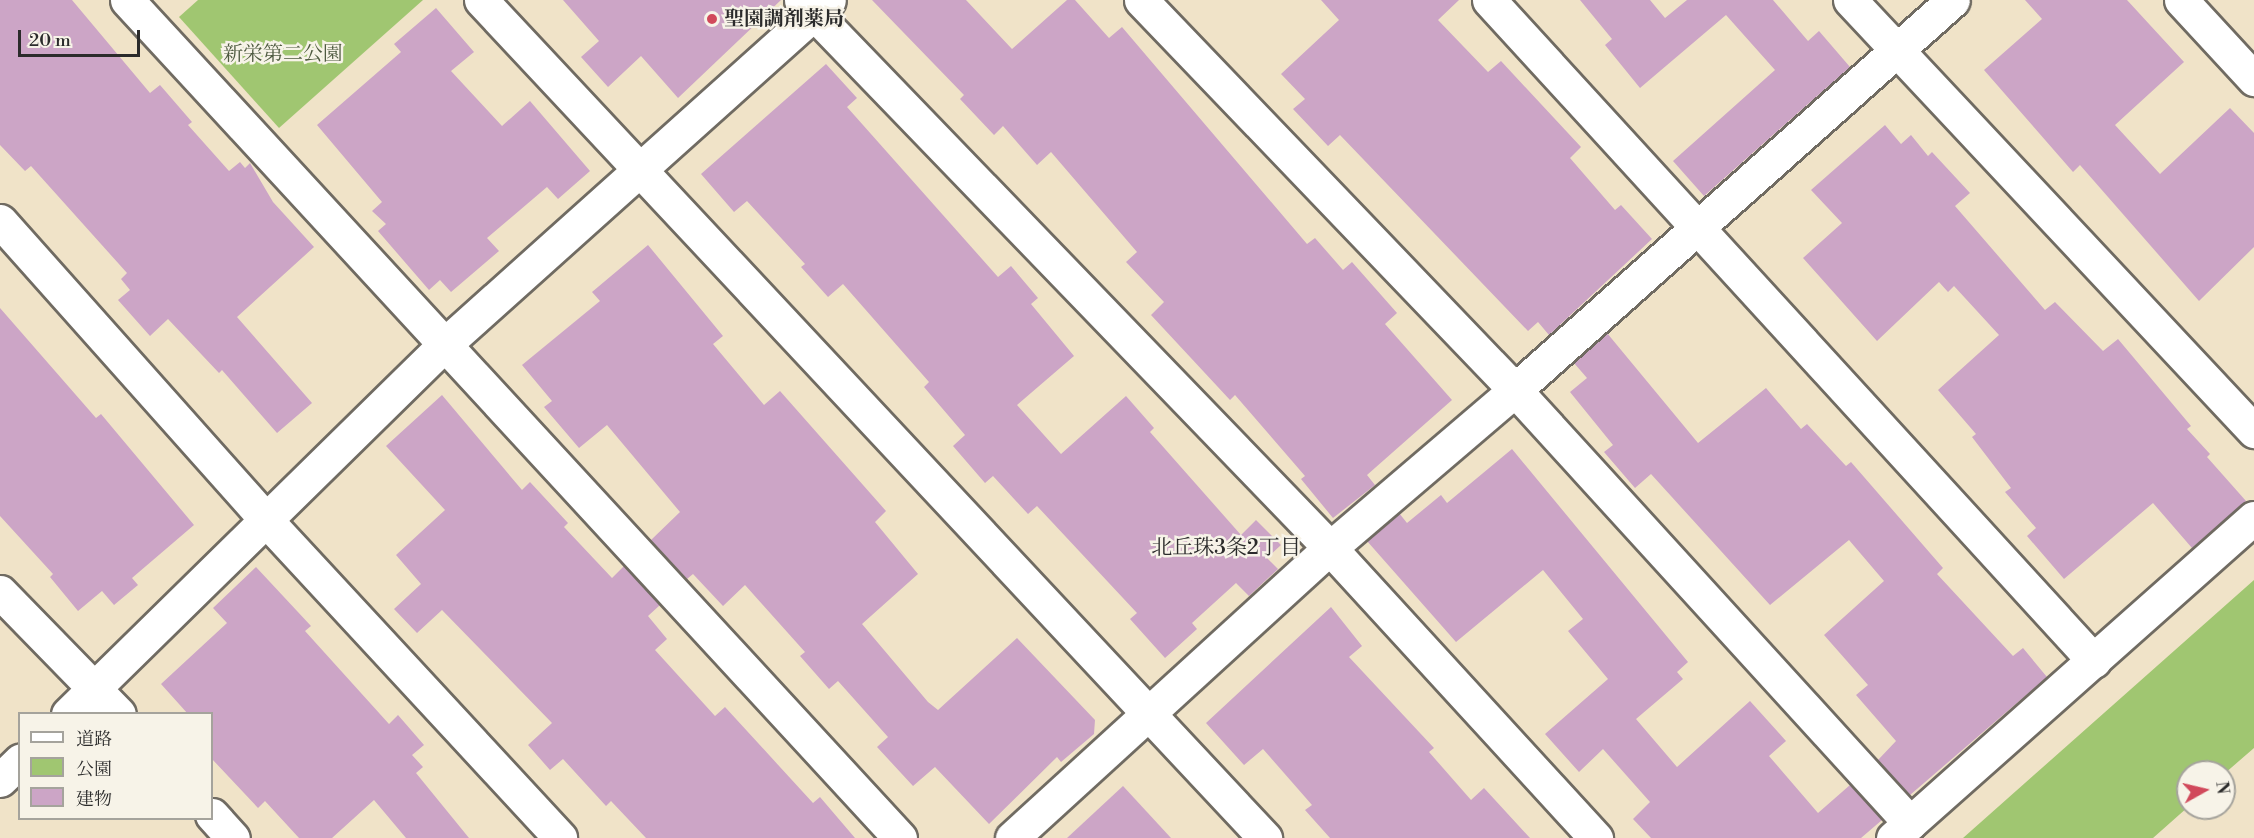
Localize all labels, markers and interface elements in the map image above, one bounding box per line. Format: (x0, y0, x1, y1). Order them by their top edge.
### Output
place label: 聖園調剤薬局 (724, 7, 844, 31)
marker: 聖園調剤薬局 (705, 12, 719, 26)
scale bar (21, 18, 142, 56)
text: 20 m (29, 29, 71, 52)
park label: 新栄第二公園 (223, 42, 343, 66)
district label: 北丘珠3条2丁目 (1151, 535, 1301, 561)
legend (18, 712, 213, 820)
text: 道路 (76, 728, 112, 751)
text: 公園 (76, 758, 112, 781)
north arrow (2176, 760, 2236, 820)
text: N (2211, 780, 2233, 795)
text: 建物 (76, 788, 112, 811)

